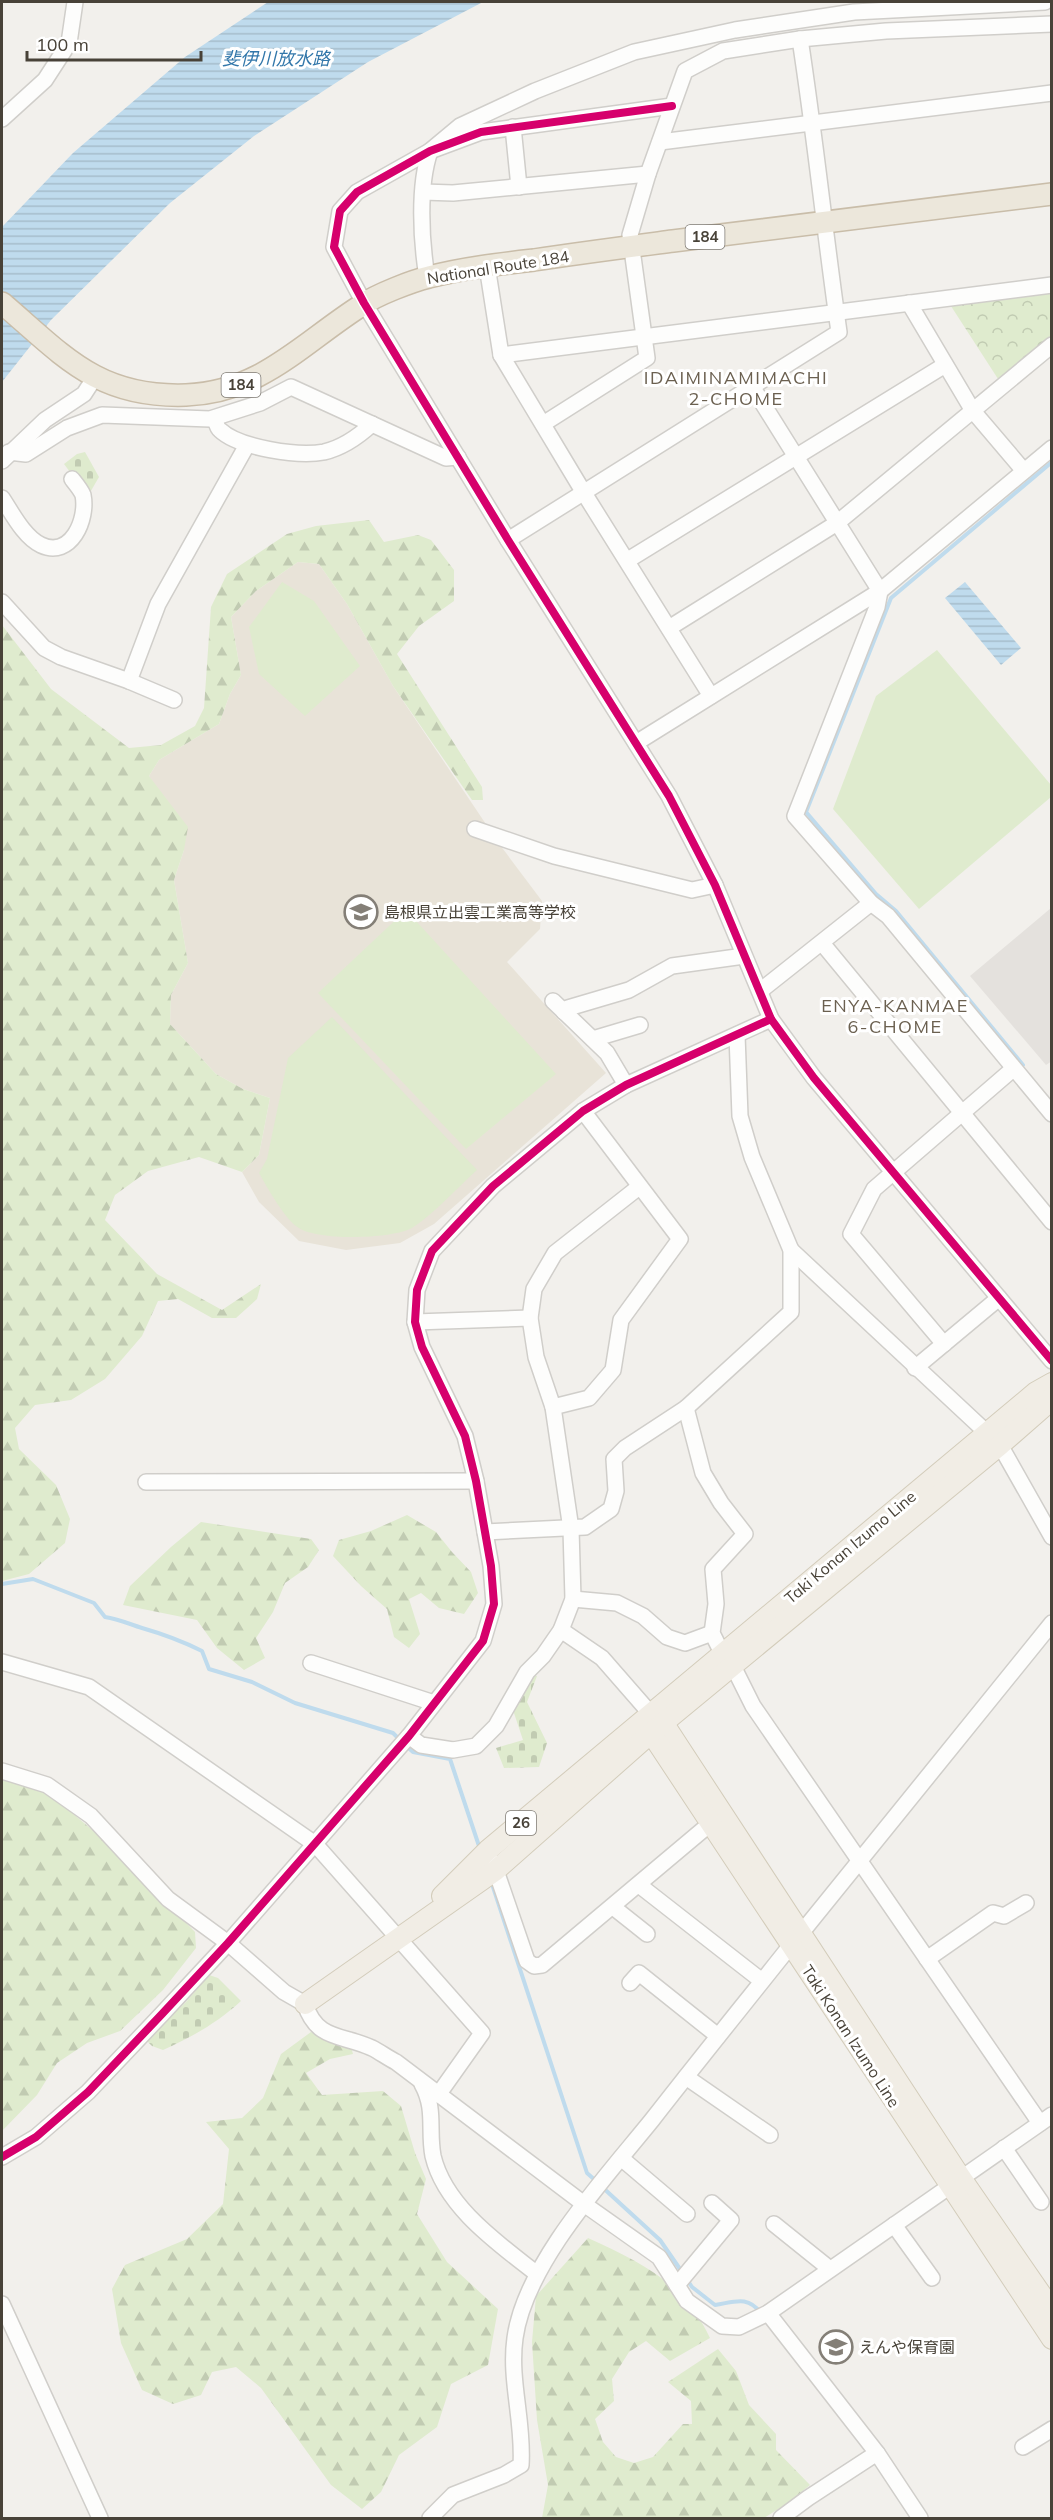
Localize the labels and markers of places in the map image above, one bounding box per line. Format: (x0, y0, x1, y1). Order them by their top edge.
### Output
school or university icon: 島根県立出雲工業高等学校 (343, 894, 379, 930)
place label: 島根県立出雲工業高等学校 (384, 902, 576, 922)
school or university icon: えんや保育園 (818, 2329, 854, 2365)
place label: えんや保育園 (859, 2337, 955, 2357)

